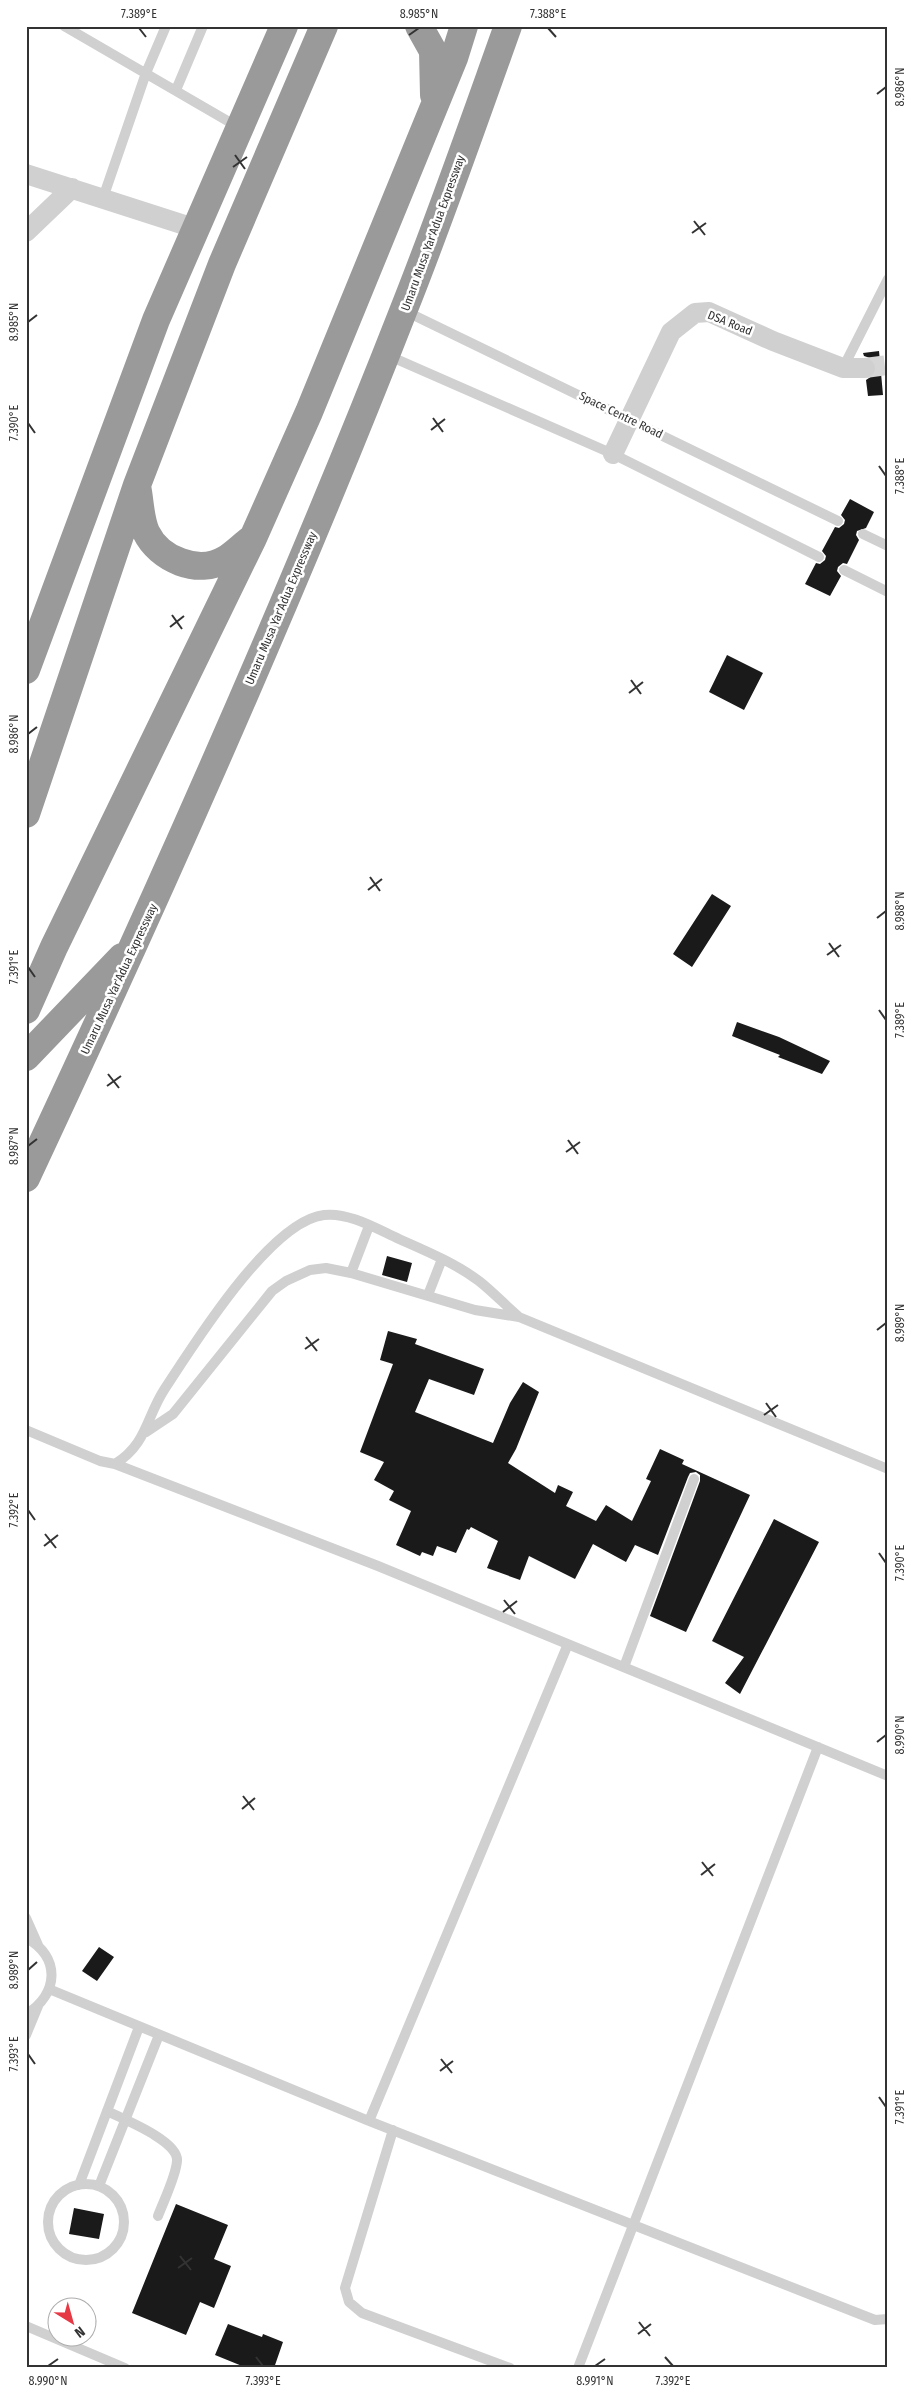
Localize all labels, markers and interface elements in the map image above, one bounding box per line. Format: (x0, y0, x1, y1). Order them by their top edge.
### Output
text: 7.389°E (121, 7, 157, 21)
text: 8.985°N (400, 7, 438, 21)
text: 7.388°E (530, 7, 566, 21)
text: 8.986°N (893, 68, 907, 106)
street label: Umaru Musa Yar'Adua Expressway (398, 153, 468, 313)
text: 8.985°N (7, 303, 21, 341)
street label: DSA Road (706, 308, 754, 338)
street label: Space Centre Road (577, 389, 665, 441)
text: 7.390°E (7, 405, 21, 441)
text: 7.388°E (893, 458, 907, 494)
street label: Umaru Musa Yar'Adua Expressway (242, 529, 320, 687)
text: 8.986°N (7, 715, 21, 753)
text: 8.988°N (893, 892, 907, 931)
street label: Umaru Musa Yar'Adua Expressway (78, 901, 160, 1057)
text: 7.391°E (7, 949, 21, 984)
text: 7.389°E (893, 1002, 907, 1038)
text: 8.987°N (7, 1127, 21, 1165)
text: 8.989°N (893, 1304, 907, 1342)
text: 7.392°E (7, 1492, 21, 1527)
text: 7.390°E (893, 1545, 907, 1581)
text: 8.990°N (893, 1715, 907, 1755)
text: 8.989°N (7, 1951, 21, 1989)
text: 7.393°E (7, 2036, 21, 2072)
text: 7.391°E (893, 2089, 907, 2124)
north arrow (48, 2296, 98, 2346)
text: N (71, 2323, 88, 2341)
text: 8.990°N (28, 2374, 68, 2388)
text: 7.393°E (245, 2374, 281, 2388)
text: 8.991°N (576, 2374, 614, 2388)
text: 7.392°E (656, 2374, 691, 2388)

